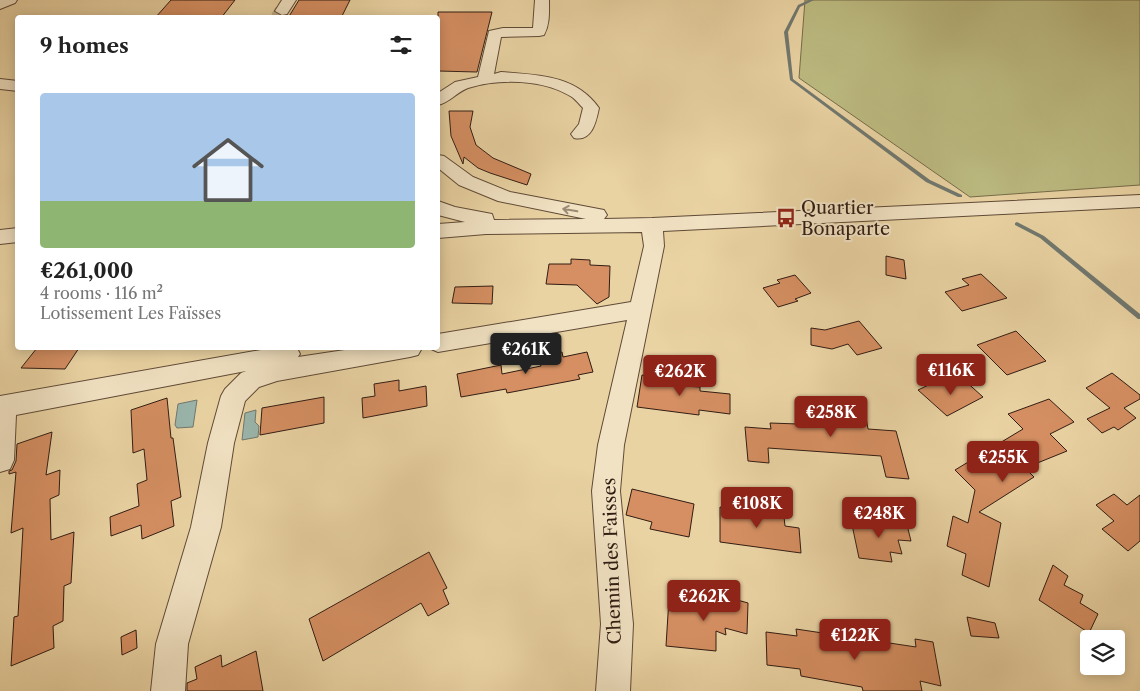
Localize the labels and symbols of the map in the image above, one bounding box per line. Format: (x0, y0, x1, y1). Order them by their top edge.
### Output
place label: Quartier Bonaparte (801, 197, 890, 240)
one-way arrow (562, 205, 578, 215)
bus stop icon: Quartier Bonaparte (775, 207, 797, 229)
pin: €261K (491, 332, 561, 375)
pin: €262K (645, 354, 715, 397)
pin: €116K (916, 354, 986, 396)
pin: €258K (796, 396, 866, 438)
pin: €255K (968, 440, 1038, 483)
street label: Chemin des Faisses (598, 477, 626, 645)
pin: €108K (722, 486, 792, 529)
pin: €248K (844, 496, 914, 539)
pin: €262K (669, 580, 739, 622)
pin: €122K (820, 618, 890, 661)

